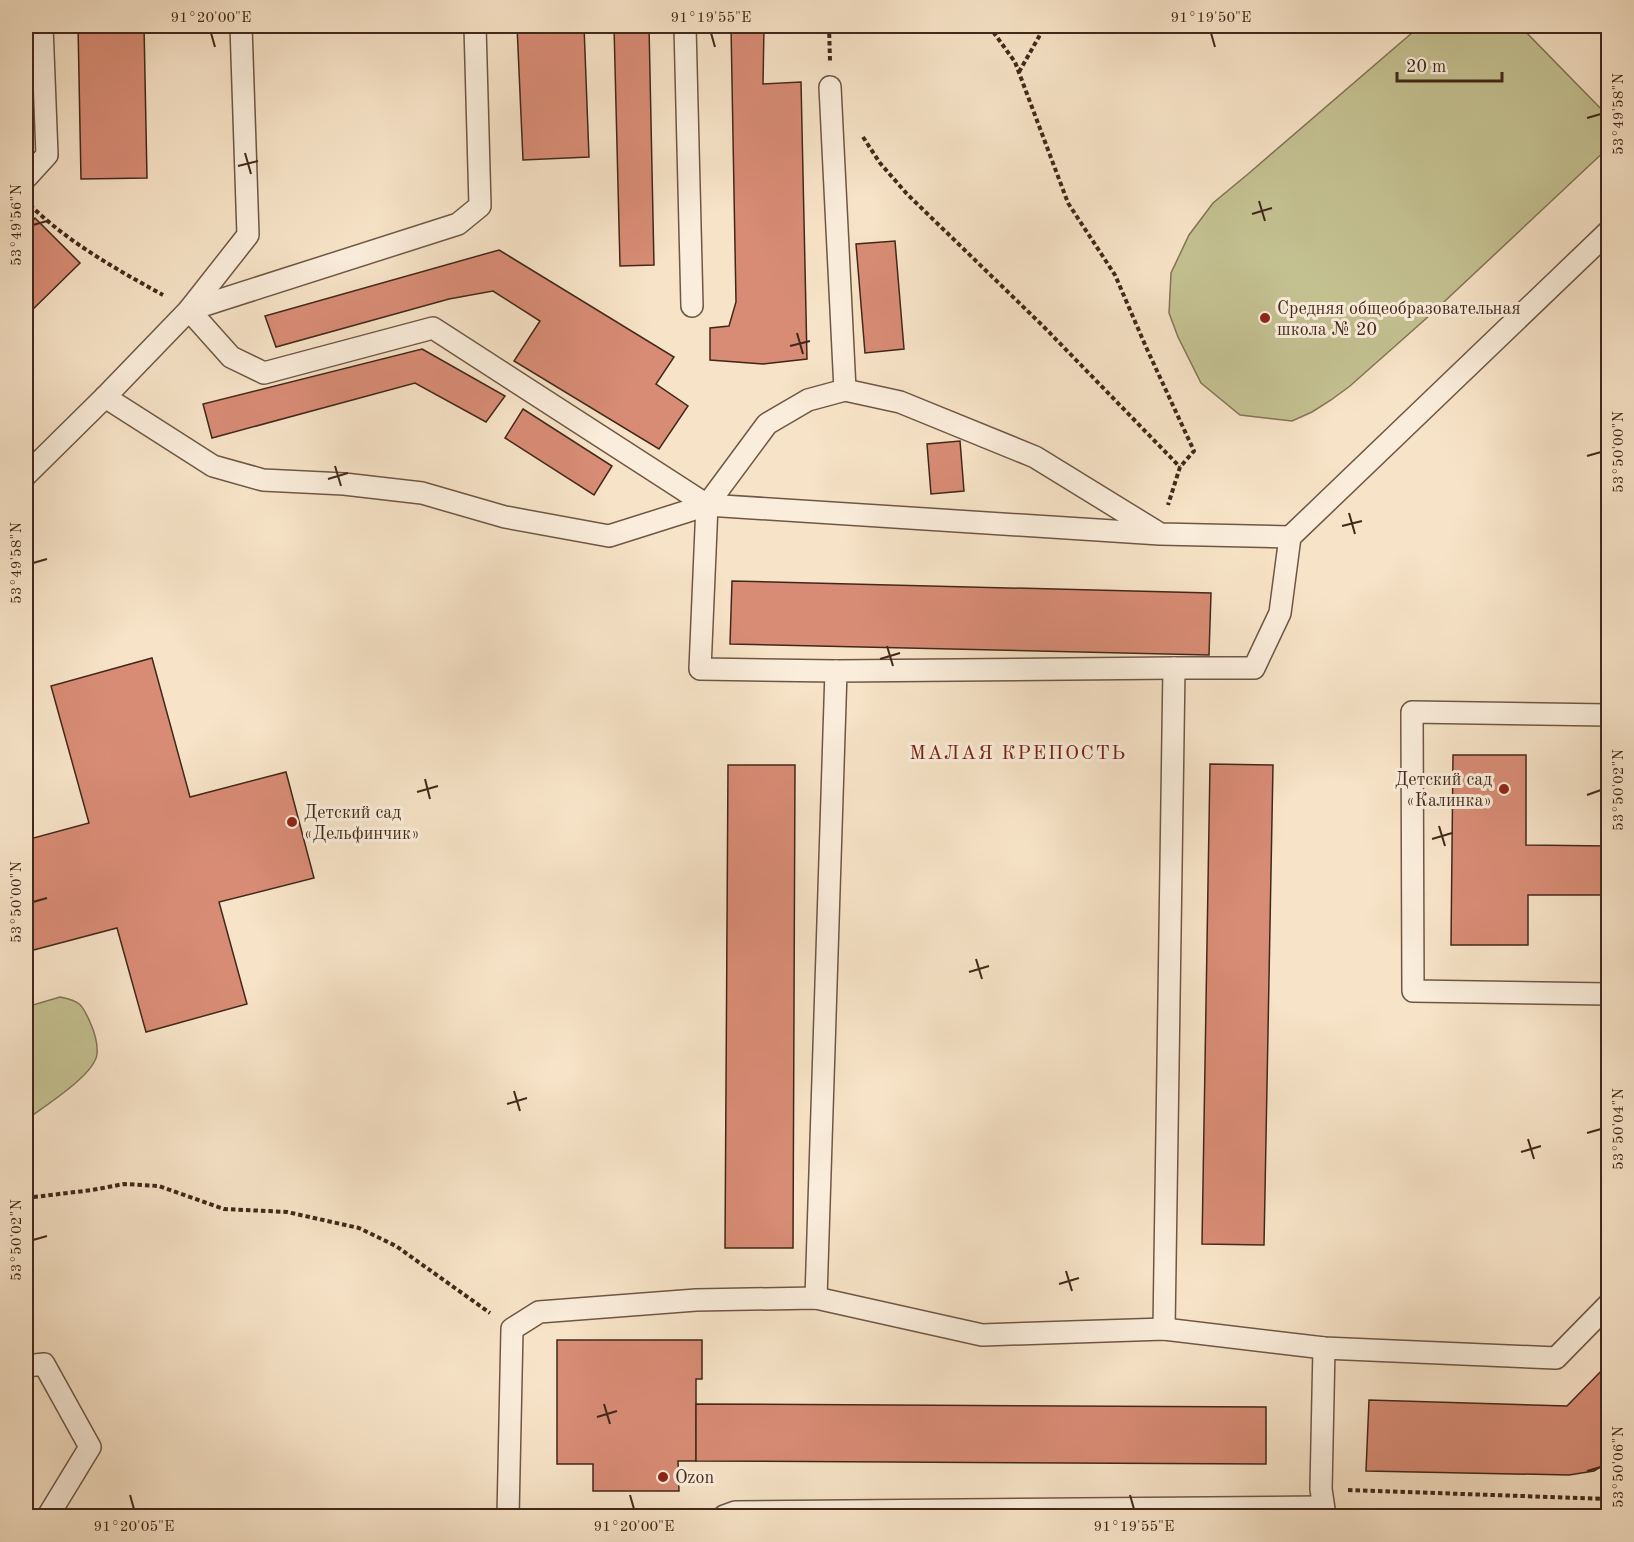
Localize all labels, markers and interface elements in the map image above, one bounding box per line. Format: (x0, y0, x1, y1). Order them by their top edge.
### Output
text: 91°20'00"E (171, 11, 251, 26)
text: 91°19'55"E (671, 11, 751, 26)
text: 91°19'50"E (1171, 11, 1251, 26)
scale bar (1397, 45, 1502, 83)
text: 20 m (1406, 58, 1446, 76)
text: 53°49'58"N (1612, 73, 1627, 155)
text: 53°49'56"N (10, 184, 25, 266)
place label: Средняя общеобразовательная школа № 20 (1277, 300, 1521, 339)
marker: Средняя общеобразовательная школа № 20 (1258, 311, 1272, 325)
text: 53°50'00"N (1612, 411, 1627, 493)
text: 53°49'58"N (10, 522, 25, 604)
district label: МАЛАЯ КРЕПОСТЬ (909, 744, 1127, 764)
text: 53°50'02"N (1612, 749, 1627, 831)
place label: Детский сад «Калинка» (1395, 771, 1492, 810)
marker: Детский сад «Калинка» (1497, 782, 1511, 796)
place label: Детский сад «Дельфинчик» (304, 804, 420, 844)
marker: Детский сад «Дельфинчик» (285, 815, 299, 829)
text: 53°50'00"N (10, 861, 25, 943)
text: 53°50'04"N (1612, 1088, 1627, 1170)
text: 53°50'02"N (10, 1199, 25, 1281)
text: 53°50'06"N (1612, 1426, 1627, 1508)
place label: Ozon (675, 1469, 714, 1487)
marker: Ozon (656, 1470, 670, 1484)
text: 91°20'05"E (94, 1520, 174, 1535)
text: 91°20'00"E (594, 1520, 674, 1535)
text: 91°19'55"E (1094, 1520, 1174, 1535)

